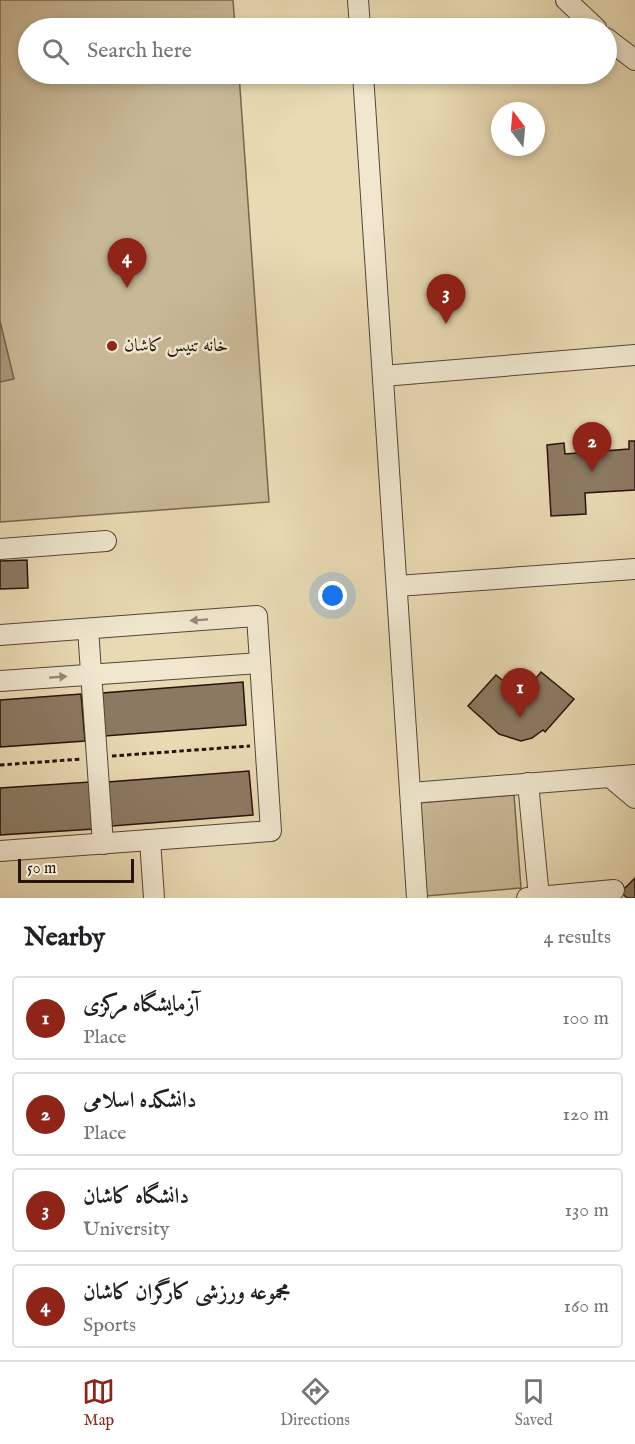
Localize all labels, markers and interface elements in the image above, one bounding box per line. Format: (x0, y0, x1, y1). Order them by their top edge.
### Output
search box (18, 18, 617, 84)
icon: search (39, 35, 72, 68)
text: Search here (87, 37, 192, 65)
north arrow (491, 102, 545, 156)
pin: 4 (108, 238, 146, 288)
pin: 3 (426, 274, 466, 324)
place label: خانه تنیس کاشان (124, 335, 228, 358)
marker: خانه تنیس کاشان (105, 339, 119, 353)
pin: 2 (572, 422, 612, 472)
your location (318, 581, 347, 610)
one-way arrow (189, 616, 208, 625)
pin: 1 (500, 668, 540, 718)
one-way arrow (49, 672, 68, 682)
scale bar (18, 856, 134, 884)
text: 50 m (27, 859, 56, 879)
text: Nearby (24, 921, 105, 954)
text: 4 results (544, 925, 611, 950)
text: آزمایشگاه مرکزی (83, 991, 199, 1019)
text: 1 (42, 1006, 49, 1031)
text: 100 m (562, 1006, 609, 1031)
text: Place (83, 1025, 126, 1050)
text: دانشکده اسلامی (83, 1087, 197, 1115)
text: 2 (41, 1102, 50, 1127)
text: 120 m (563, 1102, 609, 1127)
text: Place (83, 1121, 126, 1146)
text: دانشگاه کاشان (83, 1183, 189, 1211)
text: 3 (42, 1198, 49, 1223)
text: 130 m (564, 1198, 609, 1223)
text: University (83, 1217, 170, 1242)
text: مجموعه ورزشی کارگران کاشان (83, 1279, 290, 1307)
text: 4 (41, 1294, 50, 1319)
text: 160 m (563, 1294, 609, 1319)
text: Sports (83, 1313, 136, 1338)
tab: Map (82, 1375, 115, 1431)
tab: Directions (280, 1375, 350, 1431)
tab: Saved (515, 1375, 553, 1431)

